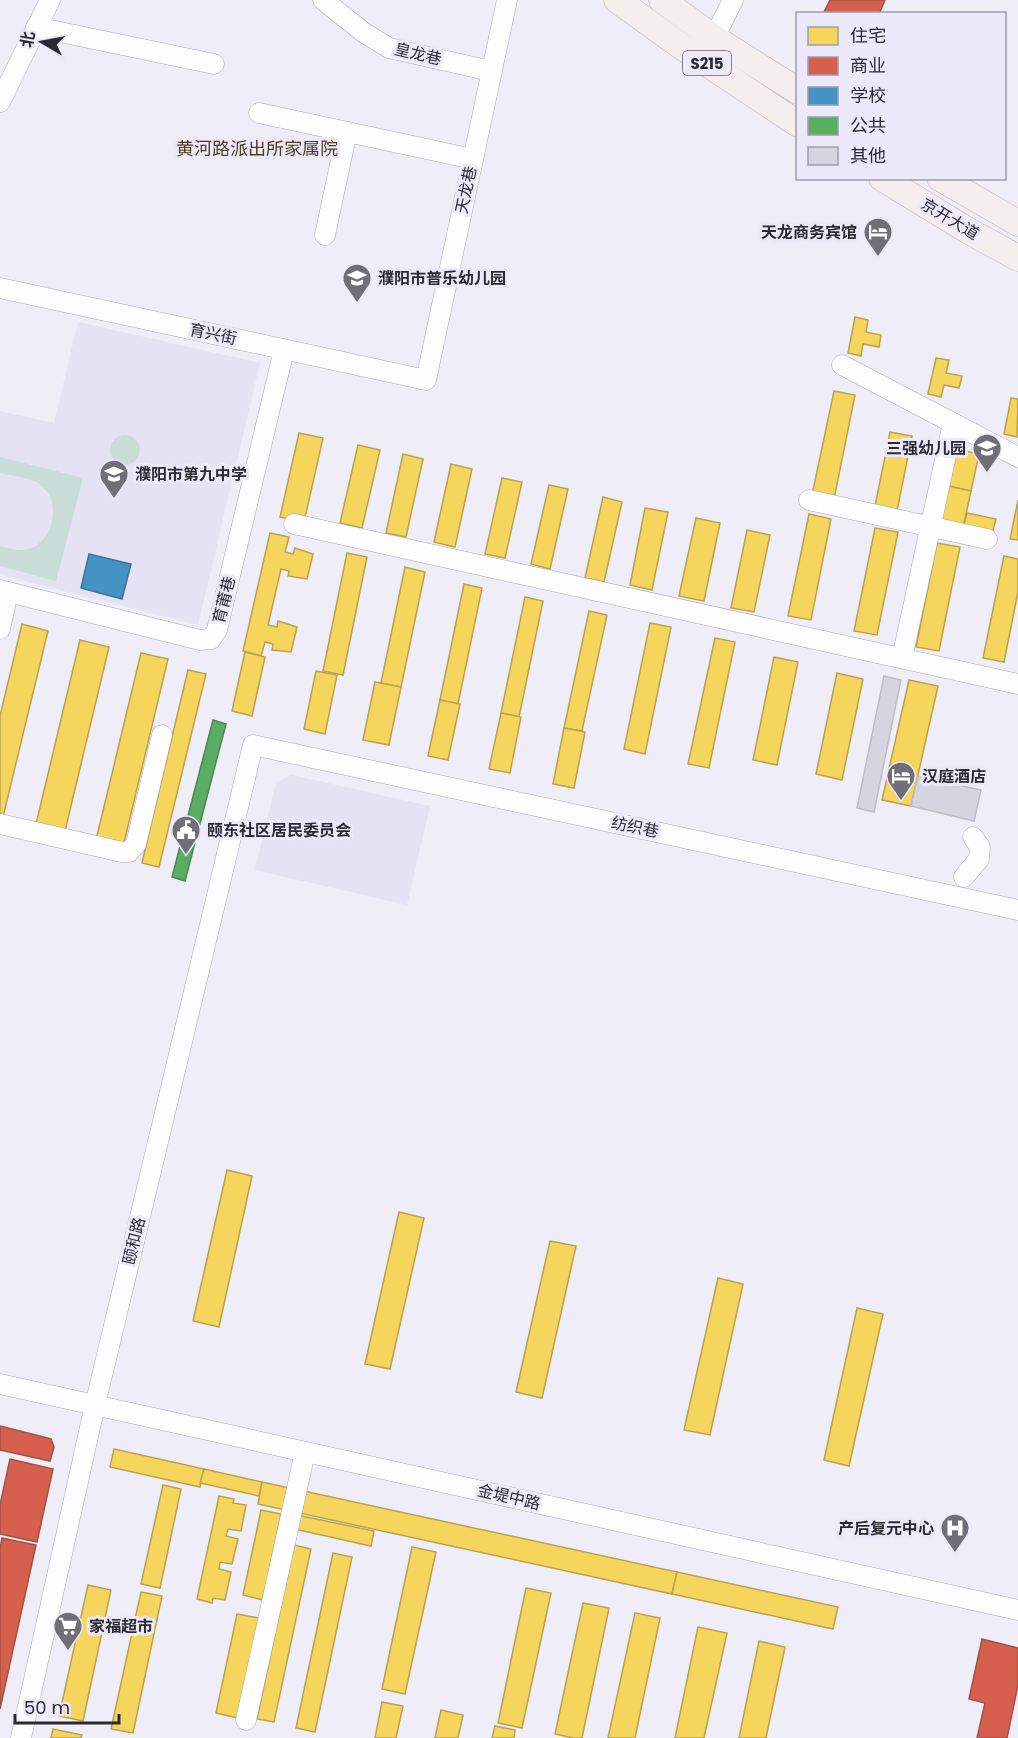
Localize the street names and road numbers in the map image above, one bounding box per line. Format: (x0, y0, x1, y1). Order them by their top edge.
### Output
street label: 皇龙巷 (392, 37, 444, 71)
road number: S215 (683, 51, 731, 75)
street label: 天龙巷 (450, 164, 482, 216)
street label: 京开大道 (917, 193, 983, 245)
street label: 育兴街 (187, 318, 239, 350)
street label: 育莆巷 (207, 574, 241, 626)
street label: 纺织巷 (609, 811, 661, 843)
street label: 颐和路 (117, 1215, 151, 1267)
street label: 金堤中路 (475, 1479, 543, 1515)

